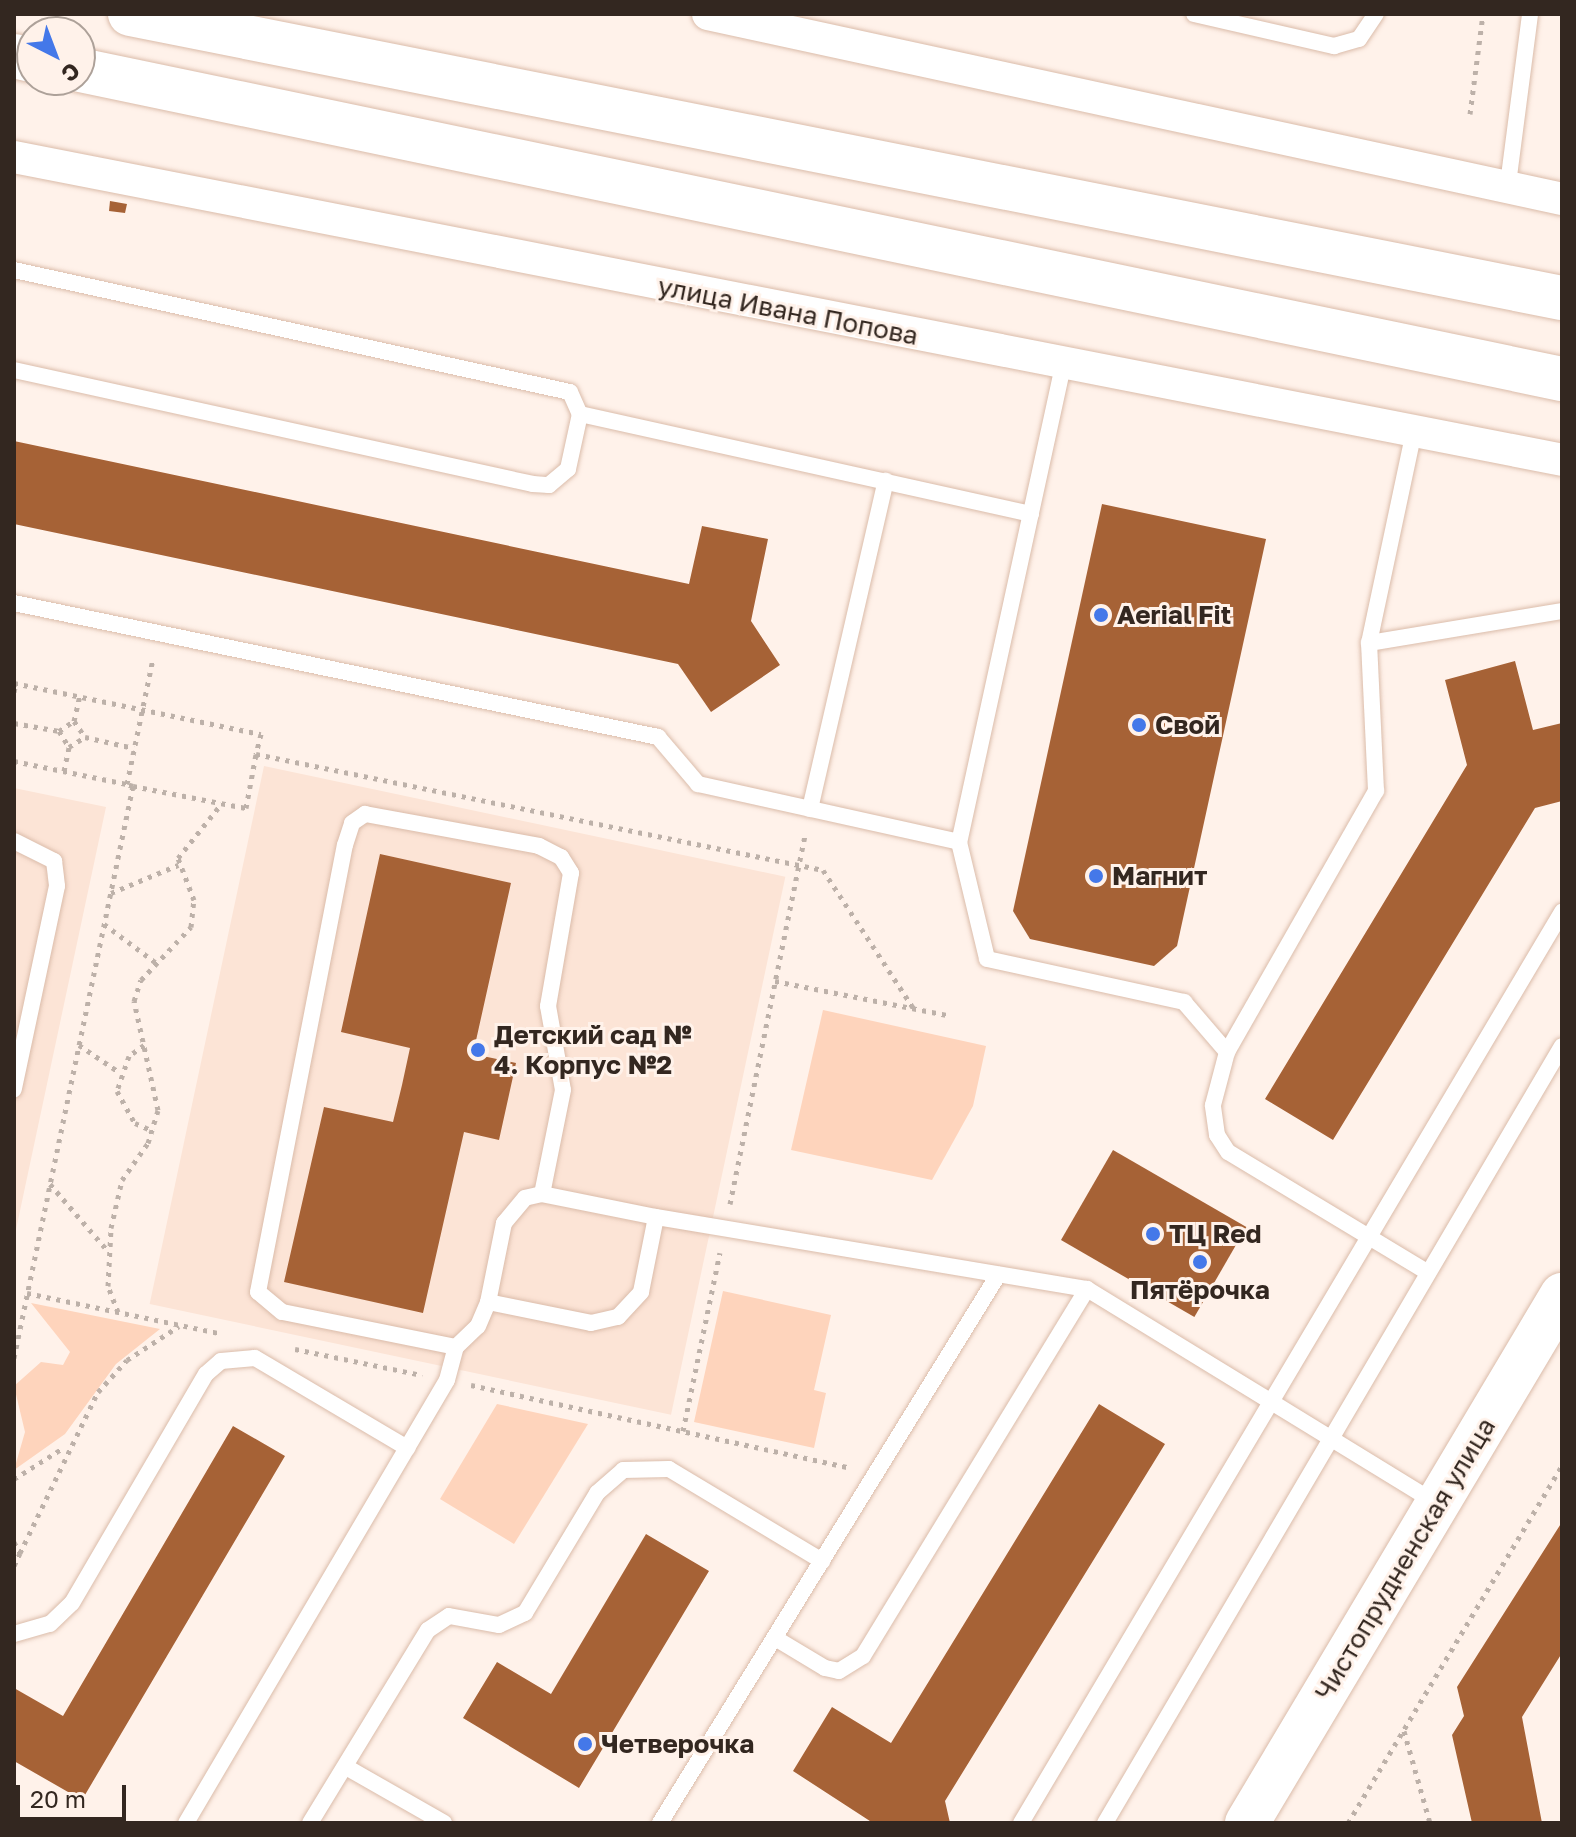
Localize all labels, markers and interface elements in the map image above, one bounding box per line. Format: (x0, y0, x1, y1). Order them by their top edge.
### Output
north arrow (16, 16, 96, 96)
text: С (56, 57, 86, 88)
street label: улица Ивана Попова (655, 270, 921, 352)
place label: Aerial Fit (1117, 599, 1231, 631)
marker: Aerial Fit (1092, 606, 1110, 624)
place label: Свой (1155, 709, 1220, 741)
marker: Свой (1130, 716, 1148, 734)
place label: Магнит (1112, 860, 1207, 892)
marker: Магнит (1087, 867, 1105, 885)
place label: Детский сад № 4. Корпус №2 (494, 1019, 692, 1080)
marker: Детский сад № 4. Корпус №2 (469, 1041, 487, 1059)
place label: ТЦ Red (1169, 1218, 1262, 1250)
marker: ТЦ Red (1144, 1225, 1162, 1243)
marker: Пятёрочка (1191, 1253, 1209, 1271)
place label: Пятёрочка (1130, 1274, 1270, 1306)
street label: Чистопрудненская улица (1308, 1412, 1502, 1706)
place label: Четверочка (601, 1728, 754, 1760)
marker: Четверочка (576, 1735, 594, 1753)
scale bar (20, 1769, 130, 1819)
text: 20 m (30, 1784, 86, 1813)

